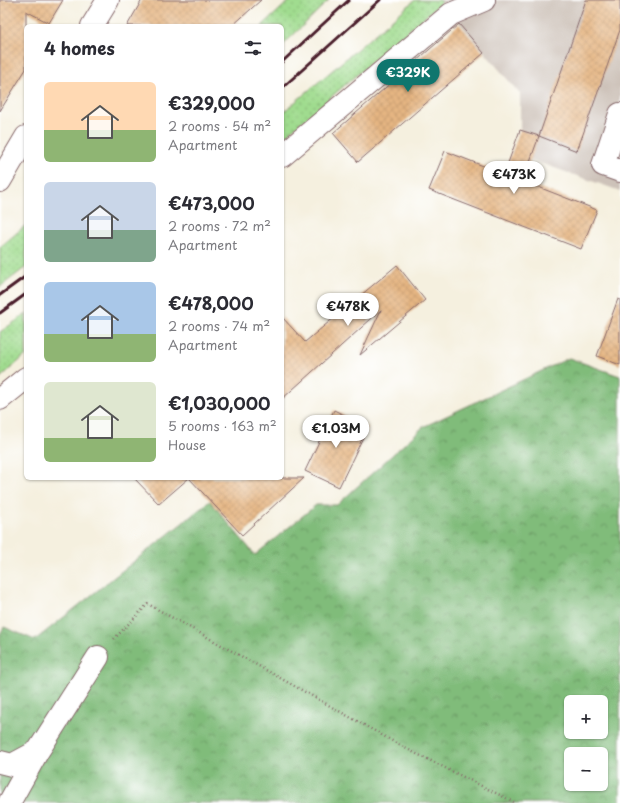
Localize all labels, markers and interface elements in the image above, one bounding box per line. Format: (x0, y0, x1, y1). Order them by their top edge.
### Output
text: 4 homes (44, 35, 115, 61)
icon: filters (242, 37, 264, 59)
pin: €329K (380, 59, 436, 93)
text: €329K (386, 62, 430, 81)
text: €329,000 (168, 90, 255, 116)
icon: home (76, 98, 124, 146)
text: 2 rooms · 54 m² (168, 116, 271, 135)
text: Apartment (168, 135, 237, 154)
pin: €473K (486, 161, 542, 195)
text: €473K (492, 164, 536, 183)
text: €473,000 (168, 190, 255, 216)
icon: home (76, 198, 124, 246)
text: 2 rooms · 72 m² (168, 216, 271, 235)
text: Apartment (168, 235, 237, 254)
text: €478,000 (168, 290, 254, 316)
pin: €478K (320, 293, 376, 327)
text: €478K (326, 296, 370, 315)
icon: home (76, 298, 124, 346)
text: 2 rooms · 74 m² (168, 316, 270, 335)
text: Apartment (168, 335, 237, 354)
text: €1,030,000 (168, 390, 270, 416)
icon: home (76, 398, 124, 446)
pin: €1.03M (303, 415, 369, 449)
text: 5 rooms · 163 m² (168, 416, 277, 435)
text: €1.03M (311, 418, 361, 437)
text: House (168, 435, 206, 454)
map controls (564, 695, 608, 791)
button: + (564, 695, 608, 739)
button: − (564, 747, 608, 791)

